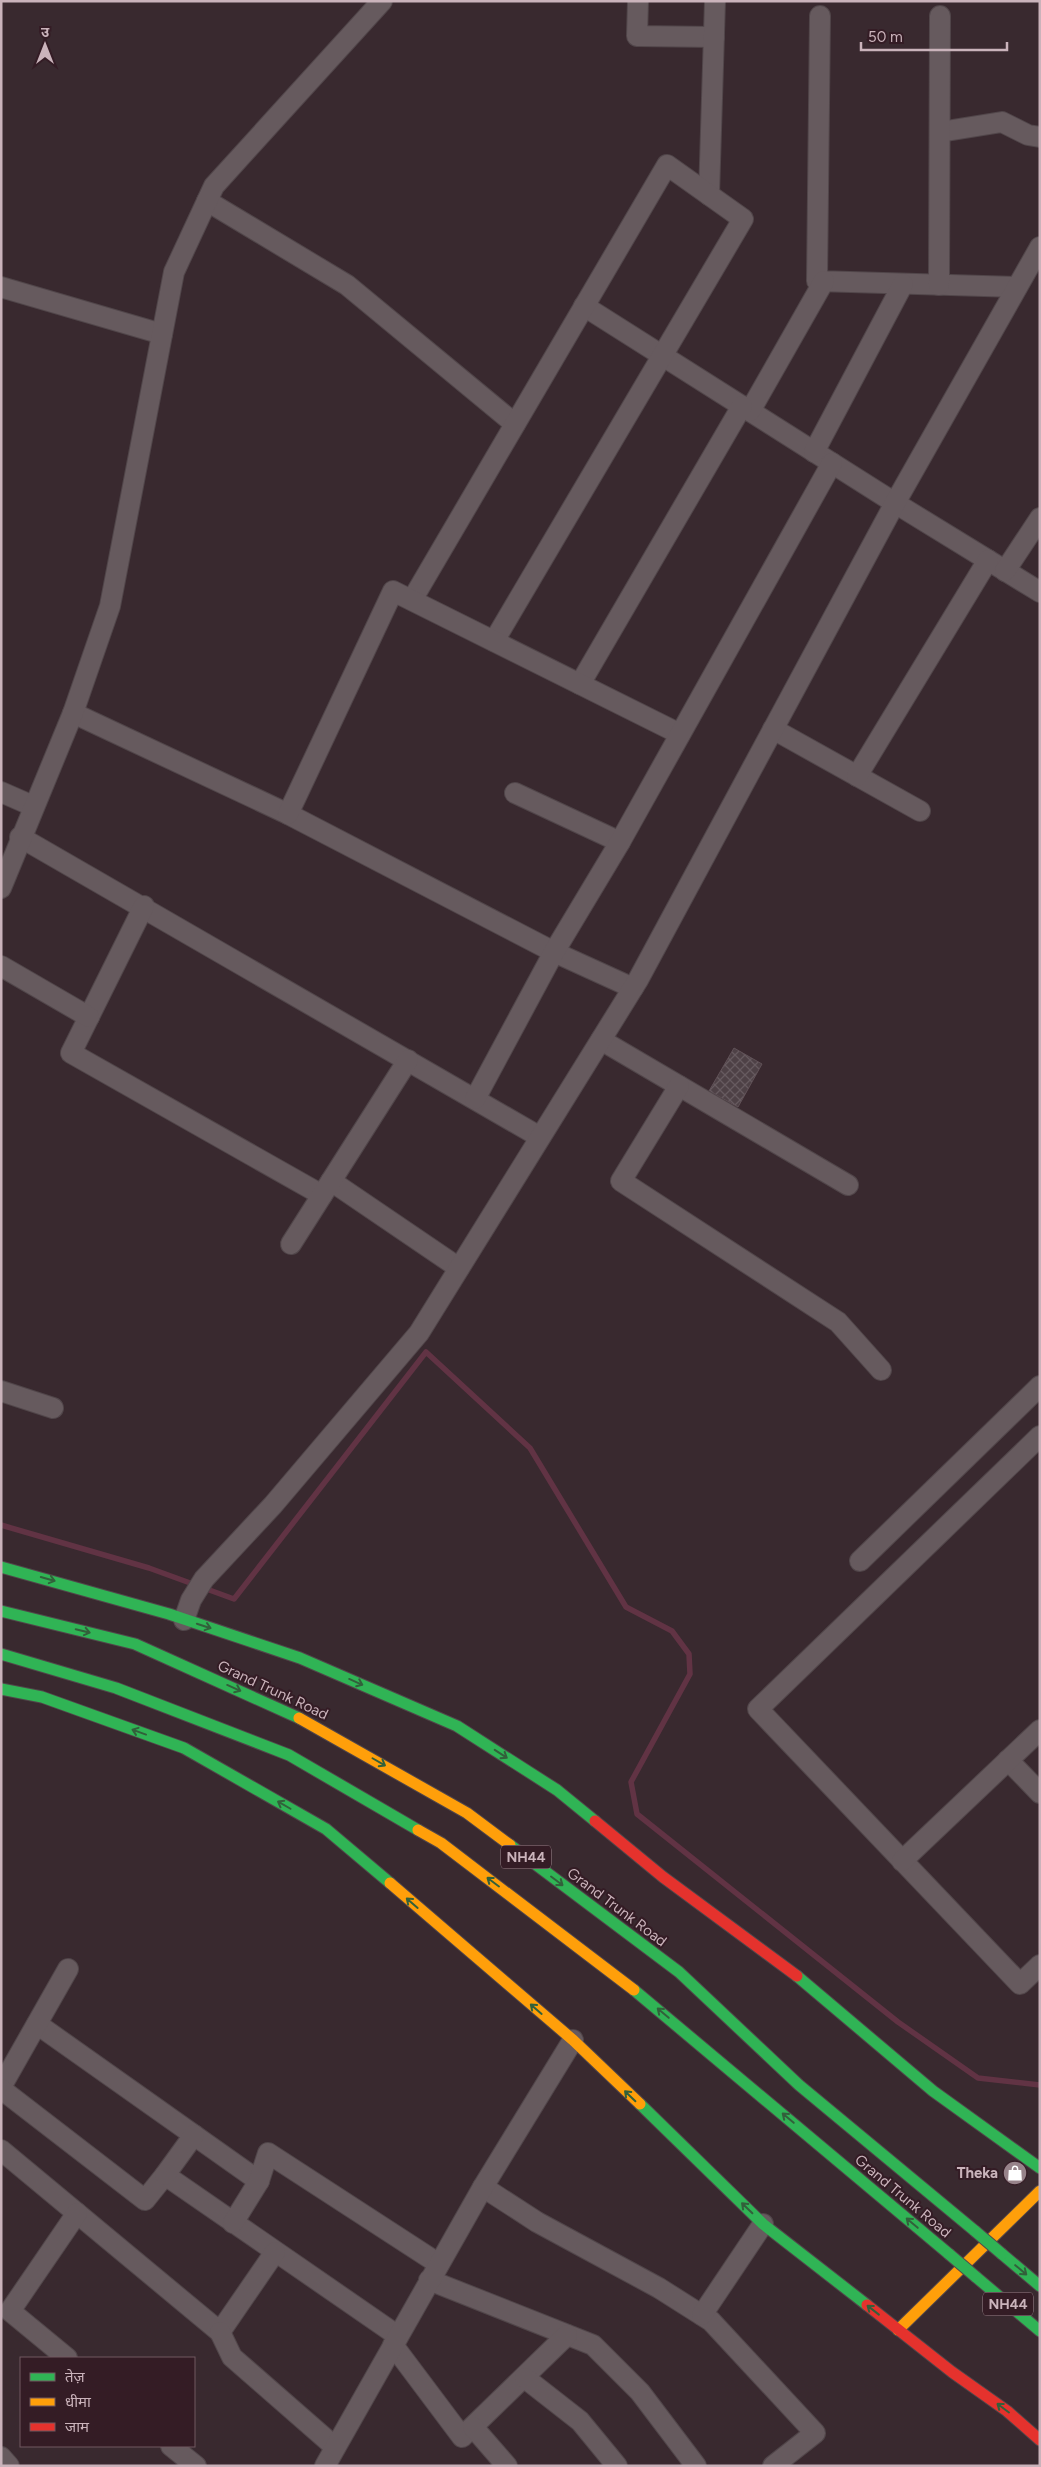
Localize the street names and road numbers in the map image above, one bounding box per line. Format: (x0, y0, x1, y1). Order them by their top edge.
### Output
street label: Grand Trunk Road (215, 1657, 331, 1723)
road number: NH44 (501, 1845, 551, 1868)
street label: Grand Trunk Road (564, 1864, 670, 1950)
street label: Grand Trunk Road (851, 2151, 955, 2241)
road number: NH44 (983, 2292, 1033, 2316)

